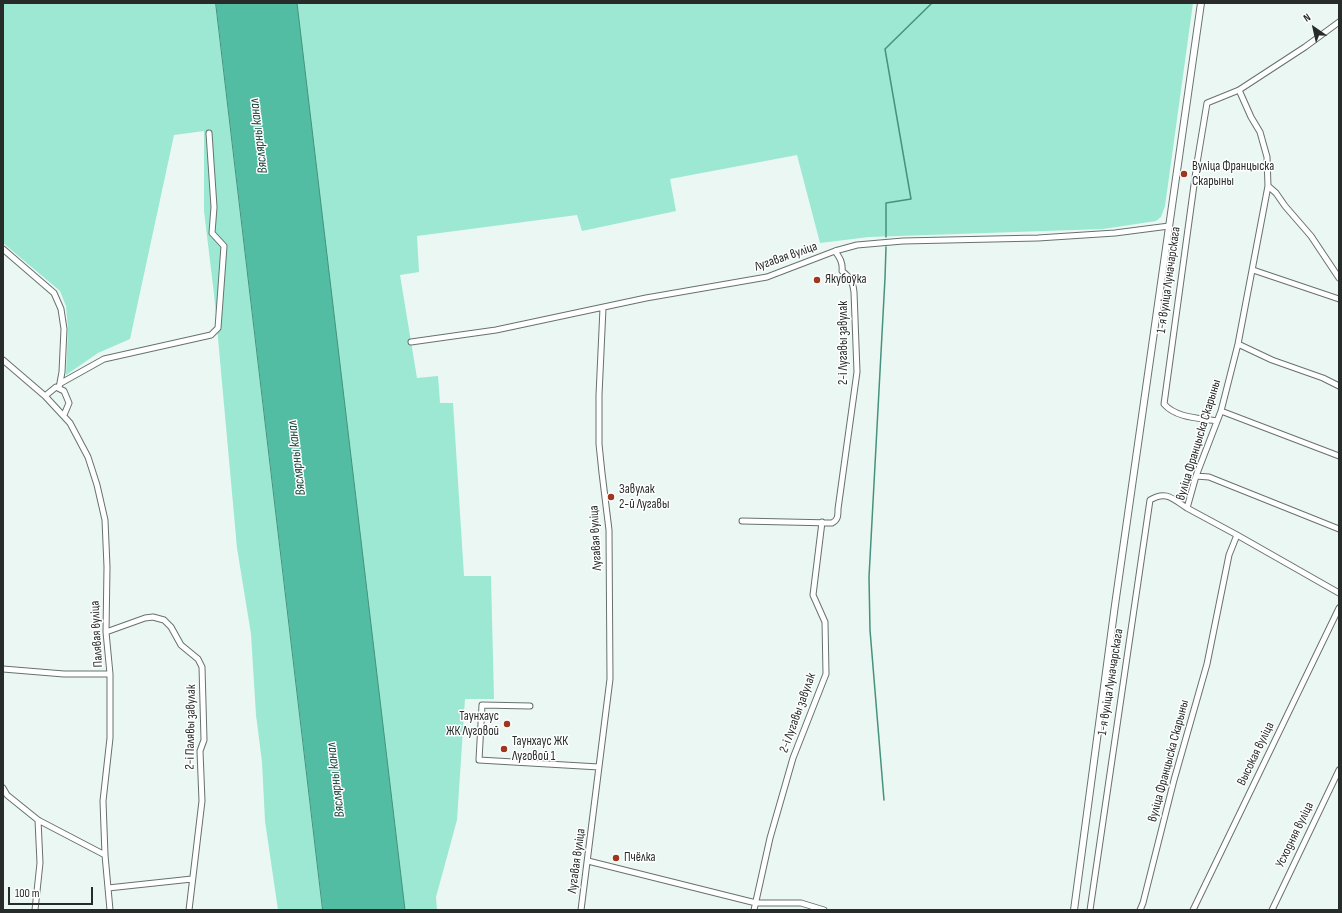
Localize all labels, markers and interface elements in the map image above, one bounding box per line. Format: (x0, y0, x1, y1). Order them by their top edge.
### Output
north arrow (1294, 8, 1334, 48)
text: N (1301, 11, 1313, 25)
water label: Вяслярны канал (246, 97, 272, 175)
place label: Вуліца Францыска Скарыны (1192, 159, 1274, 190)
marker: Вуліца Францыска Скарыны (1179, 169, 1189, 179)
street label: 1-я вуліца Луначарскага (1154, 226, 1184, 334)
street label: Лугавая вуліца (753, 239, 819, 275)
place label: Якубоўка (825, 272, 866, 288)
marker: Якубоўка (812, 275, 822, 285)
street label: 2-і Лугавы завулак (836, 301, 852, 385)
street label: вуліца Францыска Скарыны (1173, 378, 1225, 502)
water label: Вяслярны канал (284, 419, 310, 497)
place label: Завулак 2-й Лугавы (619, 482, 669, 513)
marker: Завулак 2-й Лугавы (606, 492, 616, 502)
street label: Лугавая вуліца (586, 505, 606, 571)
street label: Палявая вуліца (87, 600, 107, 668)
street label: 1-я вуліца Луначарскага (1095, 628, 1127, 736)
street label: 2-і Лугавы завулак (776, 671, 820, 755)
street label: 2-і Палявы завулак (182, 684, 200, 770)
street label: вуліца Францыска Скарыны (1145, 698, 1193, 824)
place label: Таунхаус ЖК Луговой (446, 709, 499, 740)
marker: Таунхаус ЖК Луговой (502, 719, 512, 729)
street label: Высокая вуліца (1234, 720, 1278, 788)
place label: Таунхаус ЖК Луговой 1 (512, 734, 568, 765)
water label: Вяслярны канал (323, 741, 349, 819)
marker: Таунхаус ЖК Луговой 1 (499, 744, 509, 754)
street label: Усходняя вуліца (1272, 800, 1318, 870)
street label: Лугавая вуліца (565, 828, 589, 894)
place label: Пчёлка (624, 850, 655, 866)
marker: Пчёлка (611, 853, 621, 863)
scale bar (10, 879, 95, 905)
text: 100 m (15, 886, 40, 901)

